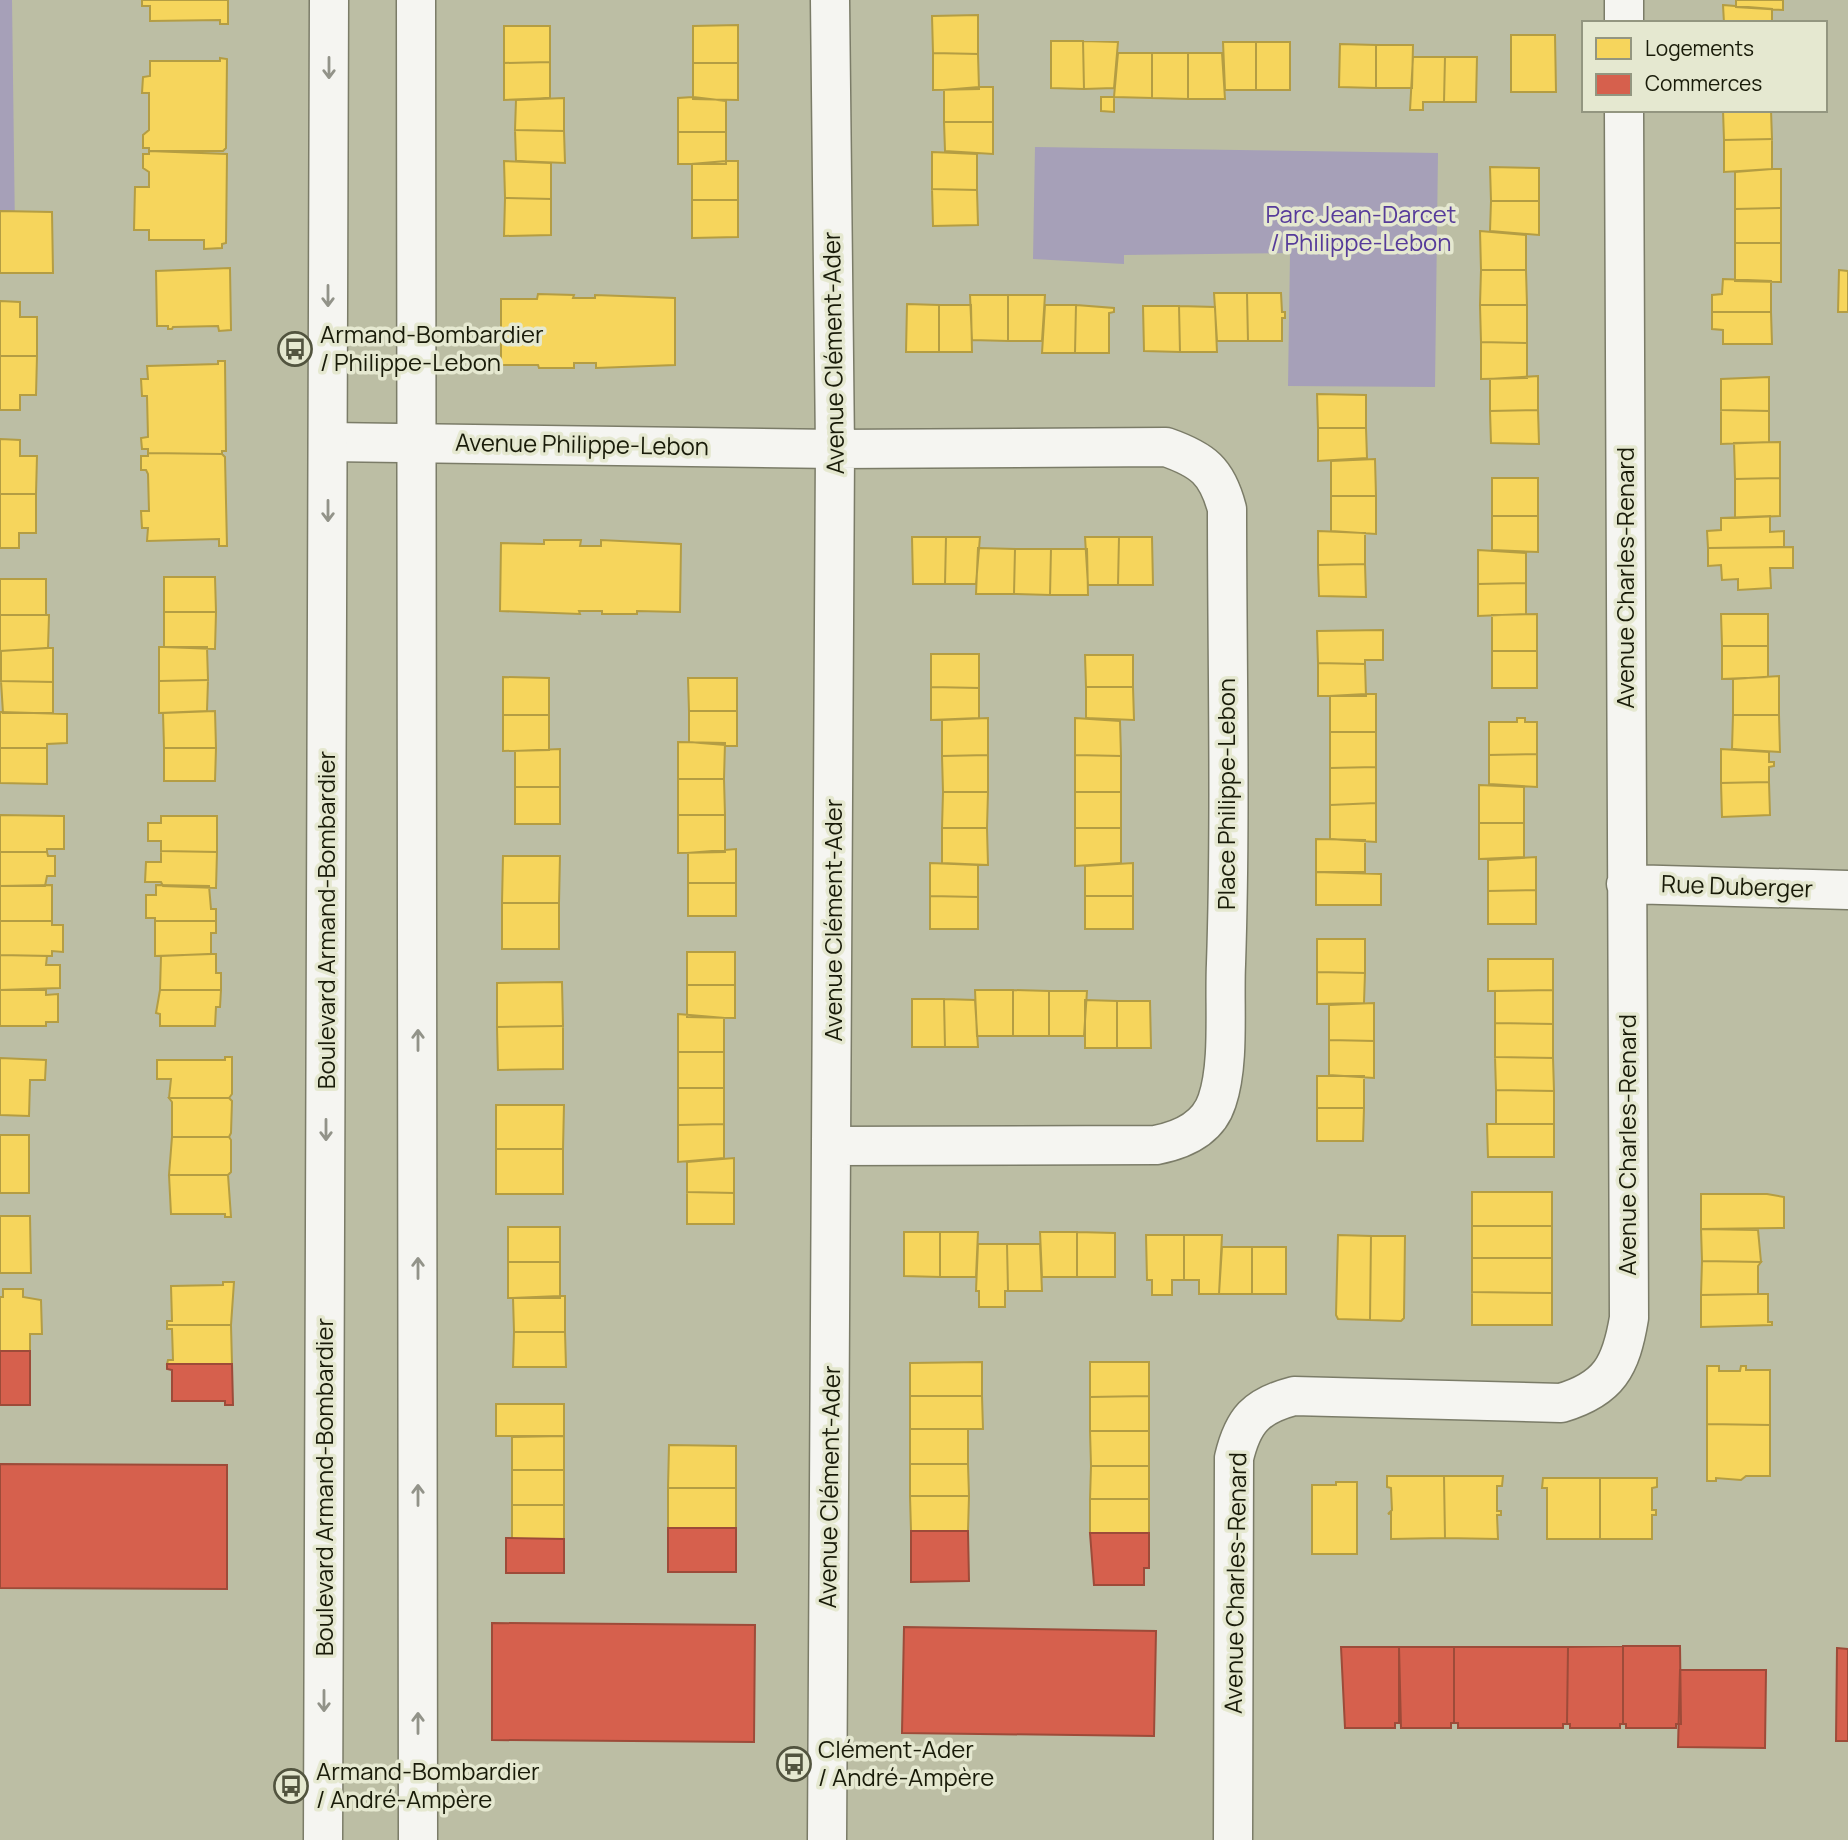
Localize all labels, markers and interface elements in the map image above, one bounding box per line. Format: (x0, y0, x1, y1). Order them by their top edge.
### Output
legend (1582, 21, 1827, 112)
text: Logements (1645, 34, 1754, 62)
one-way arrow (322, 56, 336, 79)
text: Commerces (1645, 69, 1762, 97)
park label: Parc Jean-Darcet / Philippe-Lebon (1266, 197, 1456, 258)
street label: Avenue Clément-Ader (814, 231, 851, 475)
one-way arrow (321, 284, 335, 307)
place label: Armand-Bombardier / Philippe-Lebon (320, 317, 544, 378)
bus stop icon: Armand-Bombardier / Philippe-Lebon (276, 330, 314, 368)
street label: Avenue Philippe-Lebon (455, 425, 709, 462)
street label: Avenue Charles-Renard (1608, 447, 1641, 709)
one-way arrow (321, 499, 335, 522)
street label: Place Philippe-Lebon (1209, 678, 1242, 910)
street label: Boulevard Armand-Bombardier (309, 751, 342, 1089)
street label: Avenue Clément-Ader (816, 798, 849, 1041)
street label: Rue Duberger (1661, 866, 1814, 905)
street label: Avenue Charles-Renard (1610, 1014, 1643, 1276)
one-way arrow (411, 1029, 425, 1052)
one-way arrow (319, 1118, 333, 1141)
one-way arrow (411, 1257, 425, 1280)
street label: Boulevard Armand-Bombardier (307, 1318, 340, 1656)
street label: Avenue Clément-Ader (810, 1365, 847, 1609)
street label: Avenue Charles-Renard (1216, 1452, 1253, 1714)
one-way arrow (411, 1484, 425, 1507)
one-way arrow (317, 1689, 331, 1712)
one-way arrow (411, 1712, 425, 1735)
place label: Clément-Ader / André-Ampère (818, 1732, 994, 1793)
bus stop icon: Clément-Ader / André-Ampère (775, 1745, 813, 1783)
place label: Armand-Bombardier / André-Ampère (316, 1754, 540, 1815)
bus stop icon: Armand-Bombardier / André-Ampère (272, 1767, 310, 1805)

